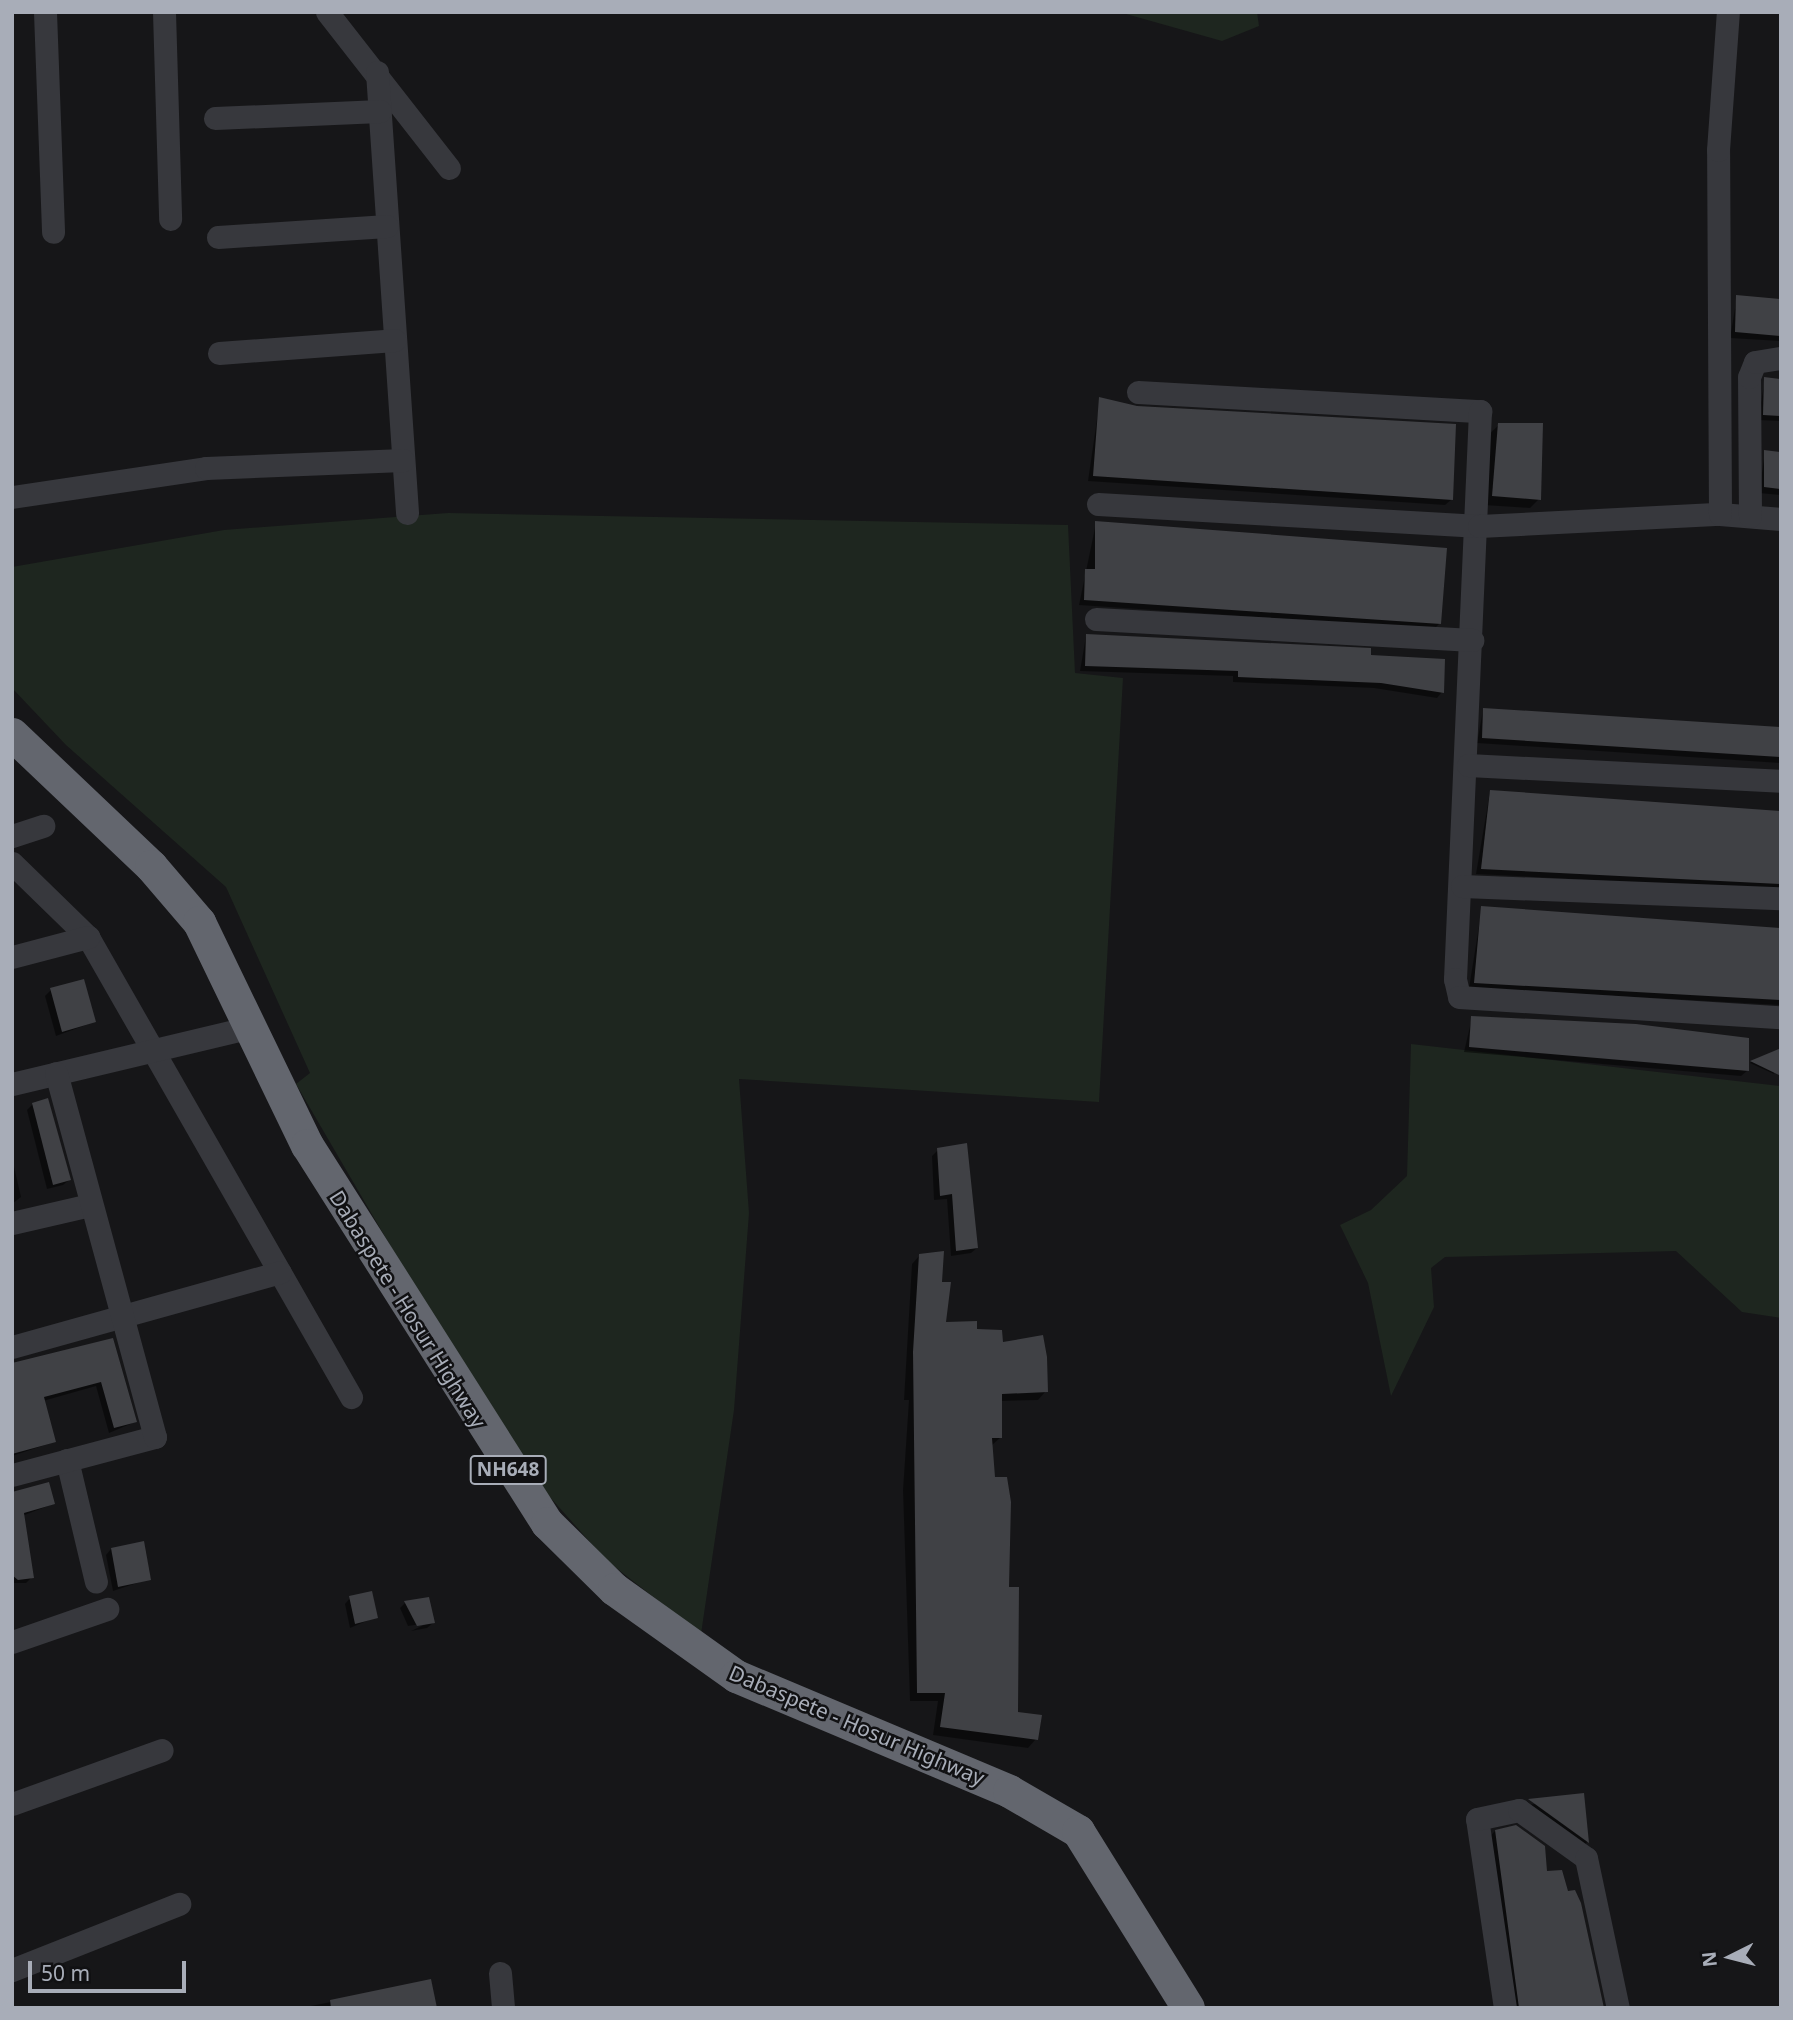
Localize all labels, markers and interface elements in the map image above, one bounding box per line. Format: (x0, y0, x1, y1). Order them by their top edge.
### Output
street label: Dabaspete - Hosur Highway (324, 1186, 492, 1432)
road number: NH648 (470, 1454, 546, 1486)
street label: Dabaspete - Hosur Highway (725, 1660, 989, 1790)
north arrow (1695, 1922, 1765, 1992)
scale bar (32, 1946, 189, 1990)
text: N (1695, 1950, 1723, 1968)
text: 50 m (41, 1959, 90, 1987)

